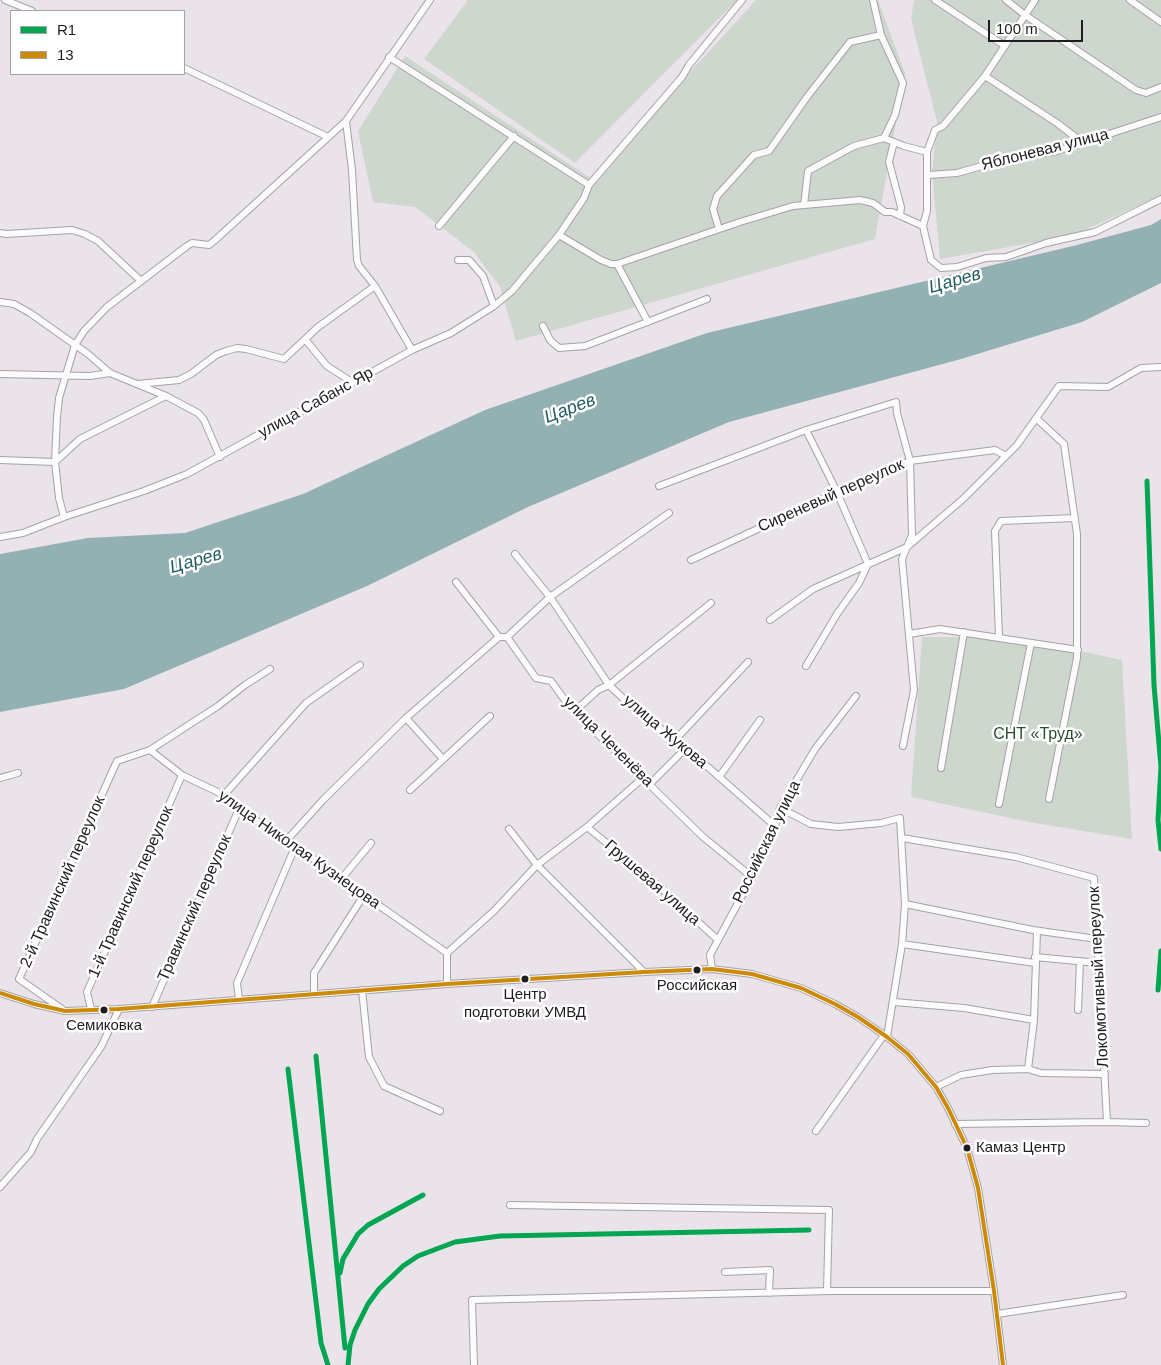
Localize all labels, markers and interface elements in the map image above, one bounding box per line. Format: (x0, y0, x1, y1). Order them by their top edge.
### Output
legend (10, 10, 185, 75)
scale bar (991, 10, 1086, 42)
text: 100 m (996, 20, 1038, 37)
text: R1 (57, 21, 76, 38)
text: 13 (57, 46, 74, 63)
street label: Яблоневая улица (979, 125, 1111, 175)
water label: Царев (926, 263, 984, 299)
street label: улица Сабанс Яр (255, 363, 377, 443)
water label: Царев (541, 389, 599, 429)
street label: Сиреневый переулок (755, 455, 907, 537)
water label: Царев (167, 543, 225, 579)
street label: улица Жукова (619, 691, 711, 773)
street label: улица Чеченёва (559, 693, 657, 791)
park label: СНТ «Труд» (993, 725, 1083, 745)
street label: Российская улица (729, 778, 805, 906)
street label: улица Николая Кузнецова (214, 787, 384, 913)
street label: 2-й Травинский переулок (16, 793, 110, 971)
street label: 1-й Травинский переулок (84, 803, 178, 981)
street label: Травинский переулок (154, 832, 236, 984)
street label: Грушевая улица (600, 836, 704, 930)
street label: Локомотивный переулок (1085, 886, 1113, 1068)
marker: Российская (692, 965, 702, 975)
marker: Центр подготовки УМВД (520, 974, 530, 984)
place label: Российская (657, 977, 737, 995)
place label: Центр подготовки УМВД (464, 986, 586, 1021)
marker: Семиковка (99, 1005, 109, 1015)
place label: Семиковка (66, 1017, 142, 1035)
place label: Камаз Центр (976, 1139, 1066, 1157)
marker: Камаз Центр (962, 1143, 972, 1153)

